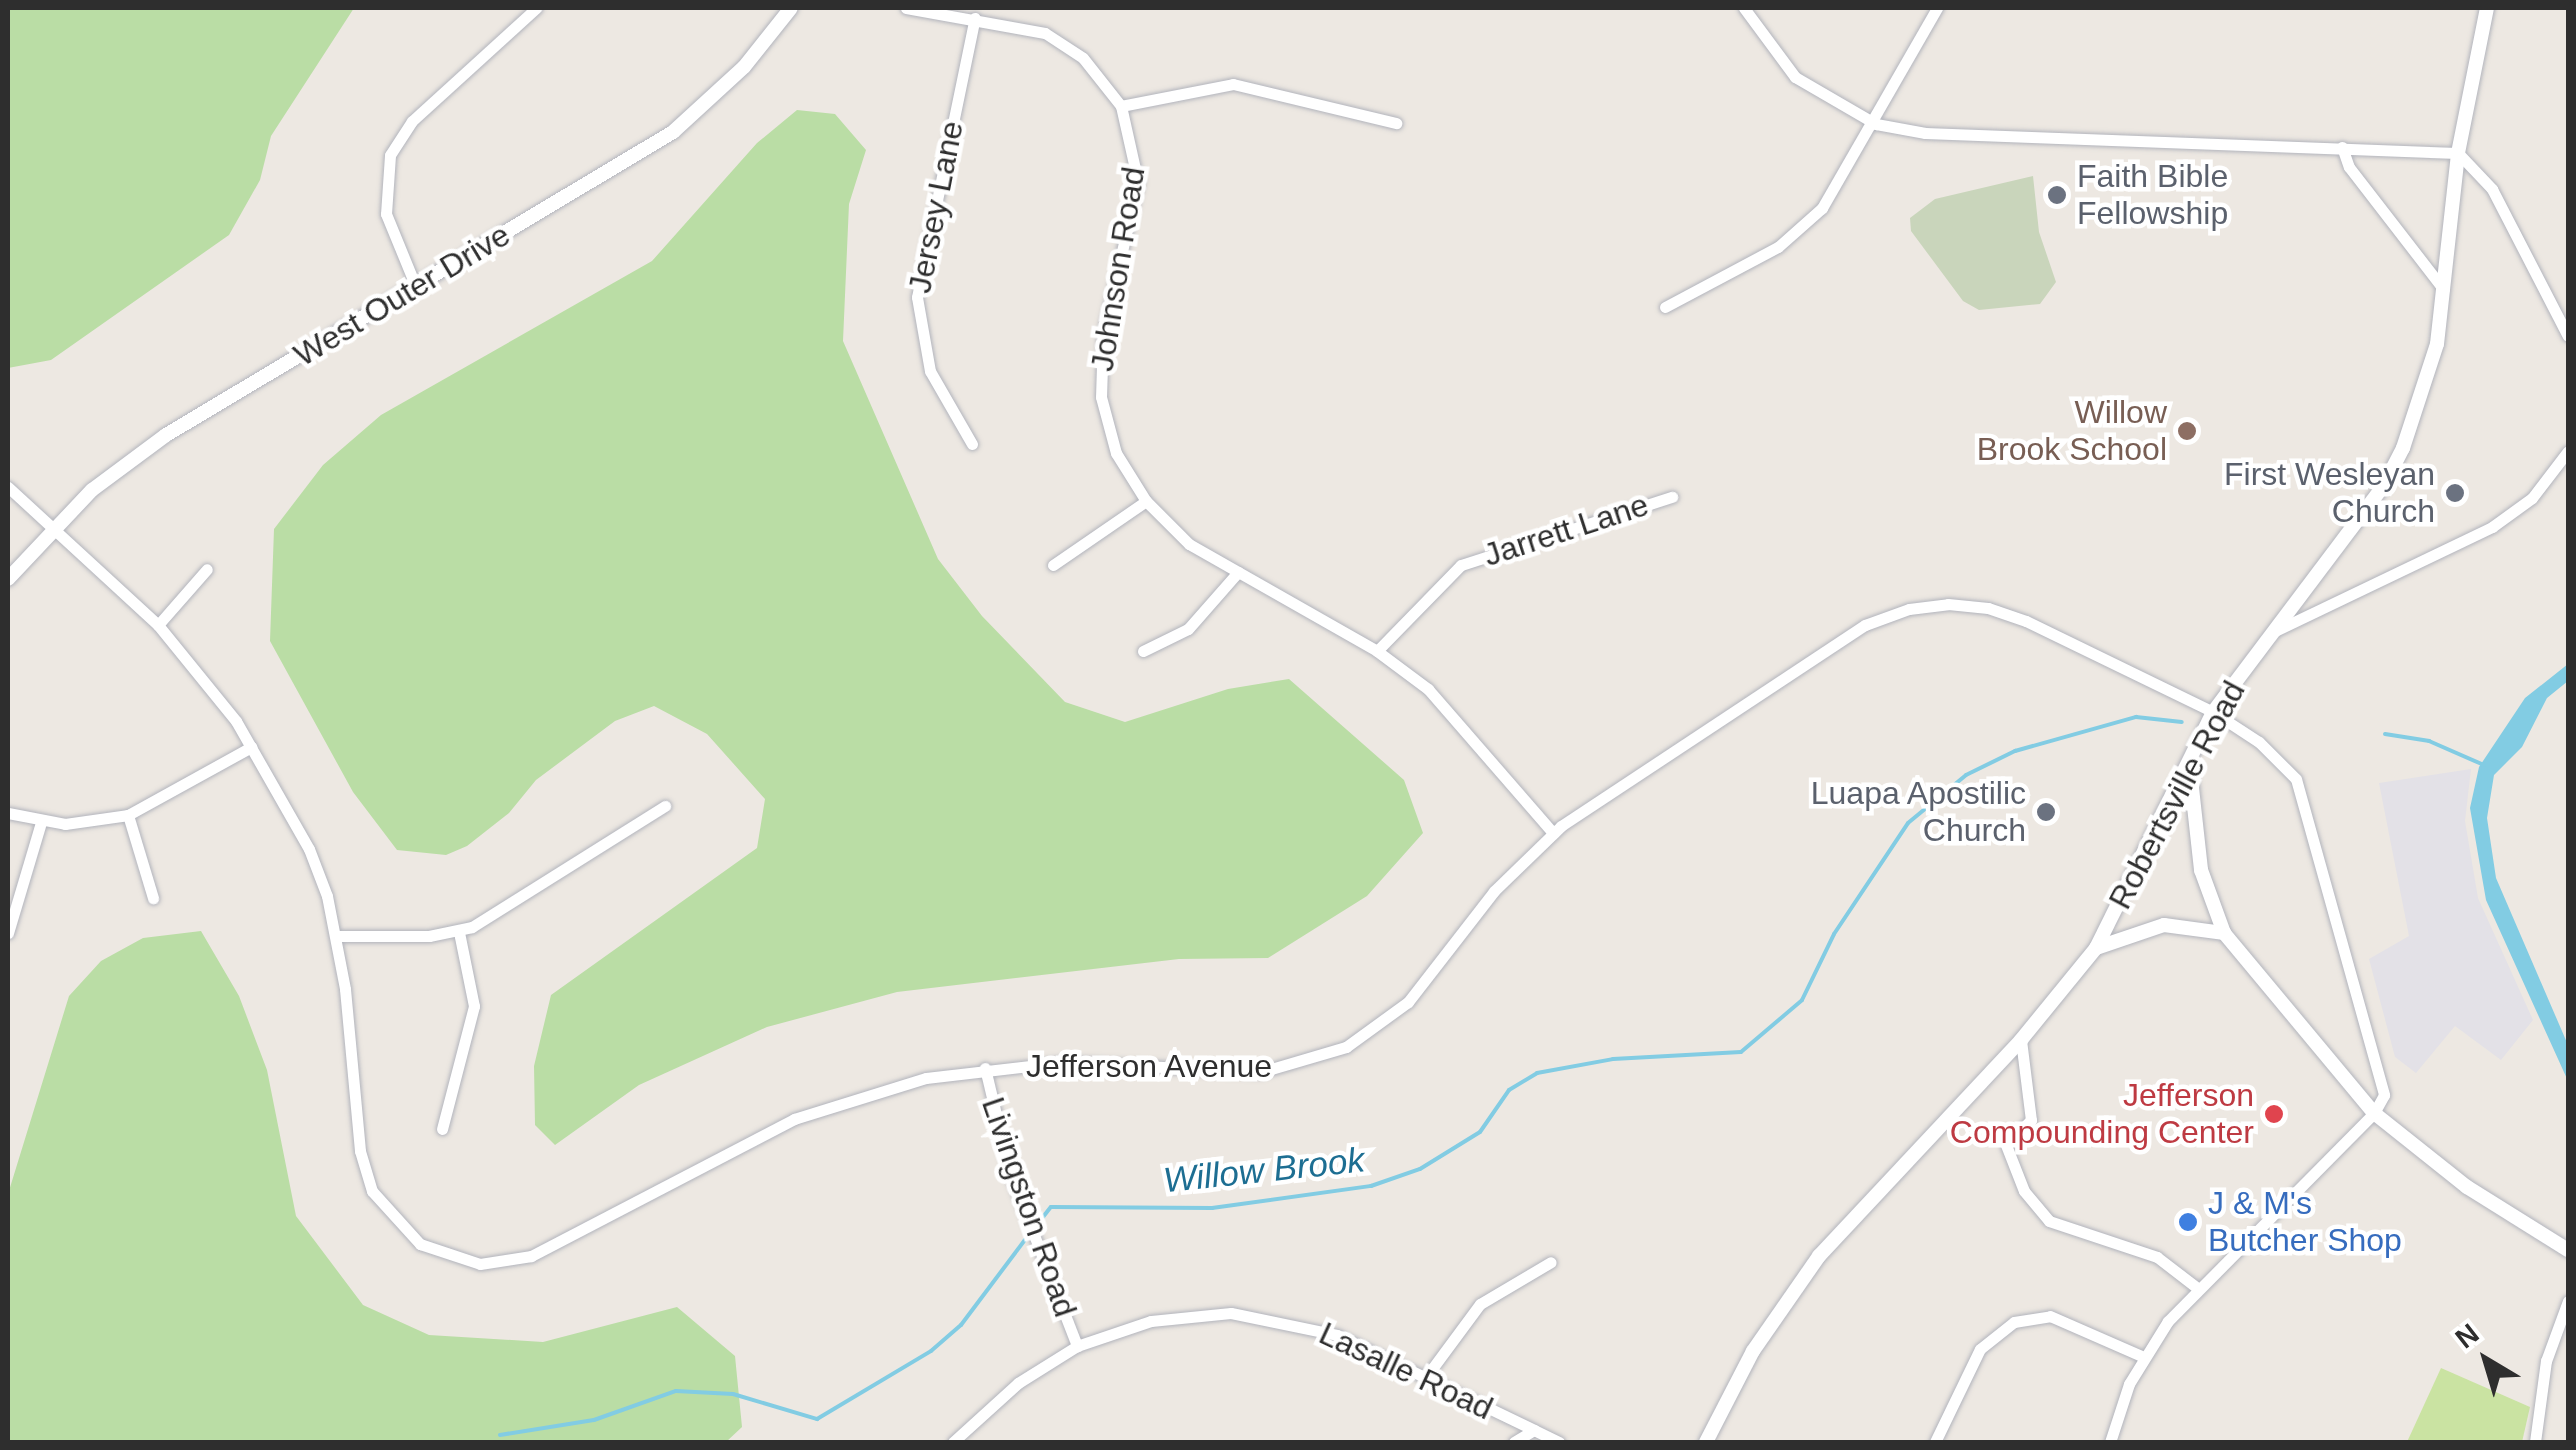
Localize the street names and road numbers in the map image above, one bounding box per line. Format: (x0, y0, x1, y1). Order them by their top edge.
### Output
street label: Jersey Lane (901, 118, 971, 296)
street label: Johnson Road (1083, 164, 1153, 374)
street label: West Outer Drive (287, 216, 517, 374)
street label: Jarrett Lane (1479, 485, 1653, 575)
street label: Robertsville Road (2101, 674, 2253, 916)
street label: Jefferson Avenue (1025, 1047, 1273, 1085)
street label: Livingston Road (973, 1092, 1085, 1322)
street label: Lasalle Road (1313, 1314, 1499, 1428)

